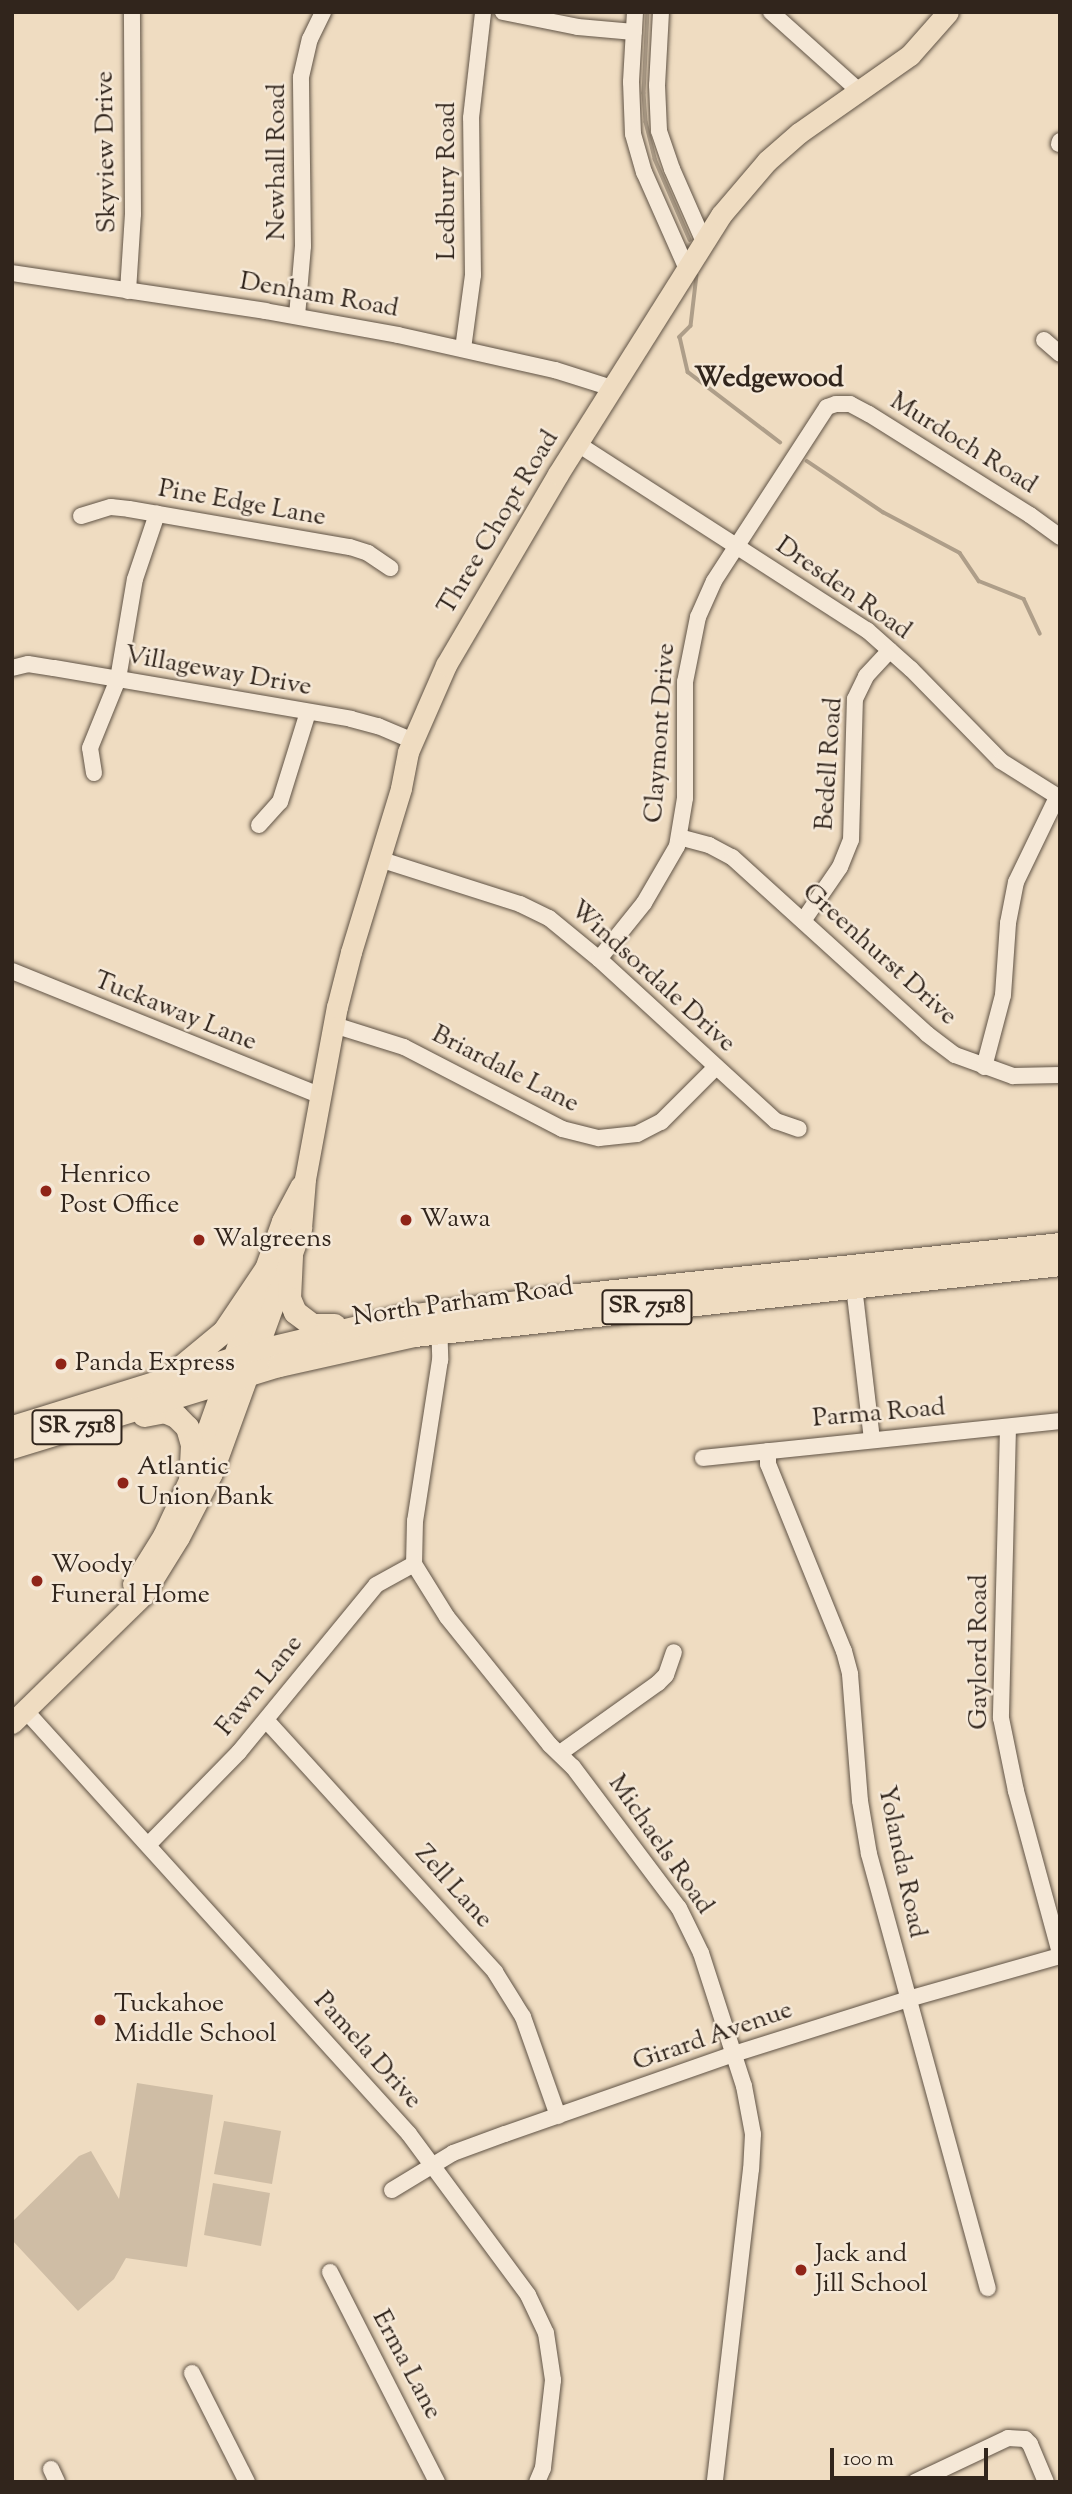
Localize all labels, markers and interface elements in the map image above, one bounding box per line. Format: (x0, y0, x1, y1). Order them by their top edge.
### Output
street label: Skyview Drive (90, 71, 124, 233)
street label: Newhall Road (262, 83, 294, 241)
street label: Ledbury Road (432, 102, 464, 260)
street label: Denham Road (237, 267, 401, 325)
district label: Wedgewood (694, 362, 844, 396)
street label: Murdoch Road (884, 386, 1042, 502)
street label: Three Chopt Road (432, 425, 566, 621)
street label: Pine Edge Lane (156, 474, 328, 534)
street label: Dresden Road (769, 531, 917, 647)
street label: Villageway Drive (122, 640, 314, 704)
street label: Claymont Drive (639, 642, 683, 824)
street label: Bedell Road (810, 696, 850, 832)
street label: Greenhurst Drive (795, 877, 963, 1033)
street label: Windsordale Drive (563, 894, 741, 1060)
street label: Tuckaway Lane (89, 965, 261, 1059)
street label: Briardale Lane (426, 1020, 584, 1120)
place label: Henrico Post Office (60, 1160, 179, 1222)
marker: Henrico Post Office (38, 1183, 54, 1199)
place label: Wawa (420, 1204, 490, 1236)
marker: Wawa (398, 1212, 414, 1228)
place label: Walgreens (213, 1224, 332, 1256)
marker: Walgreens (191, 1232, 207, 1248)
street label: North Parham Road (351, 1272, 575, 1334)
road number: SR 7518 (600, 1287, 694, 1328)
place label: Panda Express (75, 1348, 235, 1380)
marker: Panda Express (53, 1356, 69, 1372)
street label: Parma Road (811, 1393, 947, 1435)
road number: SR 7518 (30, 1406, 124, 1448)
place label: Atlantic Union Bank (137, 1452, 274, 1514)
marker: Atlantic Union Bank (115, 1475, 131, 1491)
place label: Woody Funeral Home (51, 1550, 210, 1612)
marker: Woody Funeral Home (29, 1573, 45, 1589)
street label: Gaylord Road (964, 1574, 996, 1730)
street label: Fawn Lane (210, 1629, 310, 1743)
street label: Michaels Road (600, 1769, 720, 1921)
street label: Yolanda Road (870, 1783, 932, 1941)
street label: Zell Lane (407, 1839, 499, 1935)
street label: Pamela Drive (306, 1986, 428, 2116)
place label: Tuckahoe Middle School (114, 1989, 277, 2050)
street label: Girard Avenue (629, 1995, 797, 2079)
marker: Tuckahoe Middle School (92, 2012, 108, 2028)
place label: Jack and Jill School (815, 2239, 928, 2300)
marker: Jack and Jill School (793, 2262, 809, 2278)
street label: Erma Lane (364, 2305, 448, 2425)
scale bar (834, 2434, 992, 2478)
text: 100 m (843, 2445, 894, 2475)

